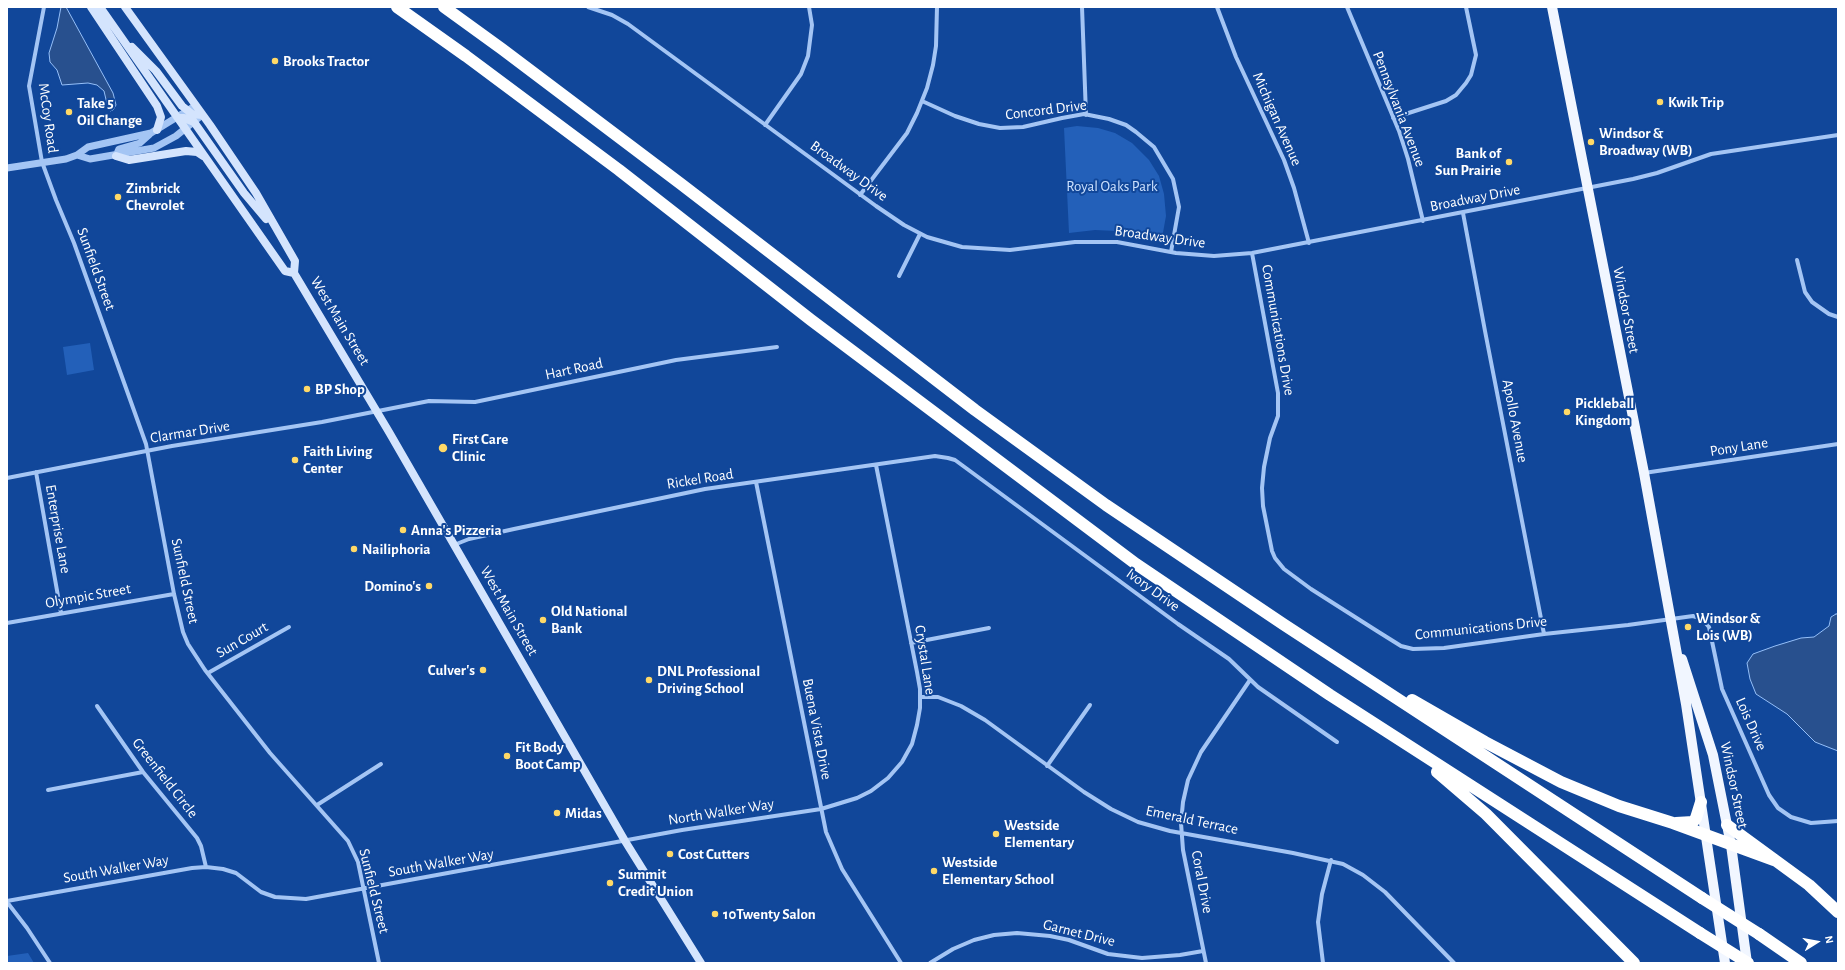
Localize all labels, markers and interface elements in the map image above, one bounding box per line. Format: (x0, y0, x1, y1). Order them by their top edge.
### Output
street label: Pennsylvania Avenue (1369, 49, 1429, 169)
place label: Brooks Tractor (283, 52, 369, 70)
marker: Brooks Tractor (270, 56, 280, 66)
street label: Michigan Avenue (1248, 69, 1306, 169)
street label: McCoy Road (34, 82, 62, 154)
place label: Kwik Trip (1668, 93, 1724, 111)
place label: Take 5 Oil Change (77, 94, 142, 129)
street label: Concord Drive (1004, 96, 1088, 124)
marker: Kwik Trip (1655, 97, 1665, 107)
marker: Take 5 Oil Change (64, 107, 74, 117)
place label: Windsor & Broadway (WB) (1599, 124, 1693, 159)
street label: Broadway Drive (807, 137, 891, 205)
marker: Windsor & Broadway (WB) (1586, 137, 1596, 147)
place label: Bank of Sun Prairie (1435, 144, 1501, 179)
marker: Bank of Sun Prairie (1504, 157, 1514, 167)
park label: Royal Oaks Park (1066, 177, 1158, 195)
place label: Zimbrick Chevrolet (126, 179, 184, 214)
street label: Broadway Drive (1428, 180, 1522, 216)
marker: Zimbrick Chevrolet (113, 192, 123, 202)
street label: Broadway Drive (1113, 222, 1207, 252)
street label: Sunfield Street (73, 225, 119, 313)
street label: Communications Drive (1258, 263, 1298, 397)
street label: Windsor Street (1609, 265, 1643, 355)
street label: West Main Street (306, 273, 374, 369)
street label: Hart Road (543, 354, 605, 384)
street label: Apollo Avenue (1498, 378, 1532, 464)
place label: BP Shop (315, 380, 365, 398)
marker: BP Shop (302, 384, 312, 394)
place label: Pickleball Kingdom (1575, 394, 1634, 429)
marker: Pickleball Kingdom (1562, 407, 1572, 417)
street label: Clarmar Drive (149, 417, 231, 447)
place label: First Care Clinic (452, 430, 508, 465)
street label: Pony Lane (1709, 434, 1769, 460)
place label: Faith Living Center (303, 442, 372, 477)
marker: First Care Clinic (437, 442, 449, 454)
marker: Faith Living Center (290, 455, 300, 465)
street label: Rickel Road (665, 465, 735, 493)
street label: Enterprise Lane (41, 483, 75, 575)
place label: Anna's Pizzeria (411, 521, 502, 539)
marker: Anna's Pizzeria (398, 525, 408, 535)
street label: Sunfield Street (167, 537, 203, 625)
place label: Nailiphoria (362, 540, 431, 558)
marker: Nailiphoria (349, 544, 359, 554)
street label: West Main Street (476, 563, 542, 659)
street label: Ivory Drive (1123, 564, 1183, 616)
place label: Domino's (364, 577, 421, 595)
street label: Olympic Street (44, 580, 132, 612)
marker: Domino's (424, 581, 434, 591)
place label: Old National Bank (551, 602, 628, 637)
place label: Windsor & Lois (WB) (1696, 609, 1761, 644)
street label: Communications Drive (1414, 612, 1548, 644)
marker: Old National Bank (538, 615, 548, 625)
street label: Sun Court (213, 618, 271, 662)
marker: Windsor & Lois (WB) (1683, 622, 1693, 632)
street label: Crystal Lane (911, 624, 939, 696)
place label: Culver's (428, 661, 475, 679)
place label: DNL Professional Driving School (657, 662, 760, 697)
marker: Culver's (478, 665, 488, 675)
marker: DNL Professional Driving School (644, 675, 654, 685)
street label: Buena Vista Drive (798, 677, 836, 781)
street label: Lois Drive (1731, 695, 1771, 753)
street label: Greenfield Circle (128, 734, 202, 822)
place label: Fit Body Boot Camp (515, 738, 581, 773)
street label: Windsor Street (1716, 740, 1752, 830)
marker: Fit Body Boot Camp (502, 751, 512, 761)
street label: North Walker Way (667, 795, 775, 829)
street label: Emerald Terrace (1144, 801, 1240, 839)
place label: Midas (565, 804, 602, 822)
marker: Midas (552, 808, 562, 818)
place label: Westside Elementary (1004, 816, 1074, 851)
marker: Westside Elementary (991, 829, 1001, 839)
street label: South Walker Way (387, 845, 495, 881)
place label: Cost Cutters (678, 845, 750, 863)
street label: Sunfield Street (355, 847, 393, 935)
marker: Cost Cutters (665, 849, 675, 859)
street label: Coral Drive (1187, 849, 1217, 915)
street label: South Walker Way (62, 851, 170, 887)
place label: Westside Elementary School (942, 853, 1054, 888)
place label: Summit Credit Union (618, 865, 693, 900)
marker: Westside Elementary School (929, 866, 939, 876)
marker: Summit Credit Union (605, 878, 615, 888)
place label: 10Twenty Salon (723, 905, 816, 923)
marker: 10Twenty Salon (710, 909, 720, 919)
street label: Garnet Drive (1041, 915, 1117, 951)
north arrow (1797, 922, 1837, 962)
text: N (1823, 935, 1835, 944)

